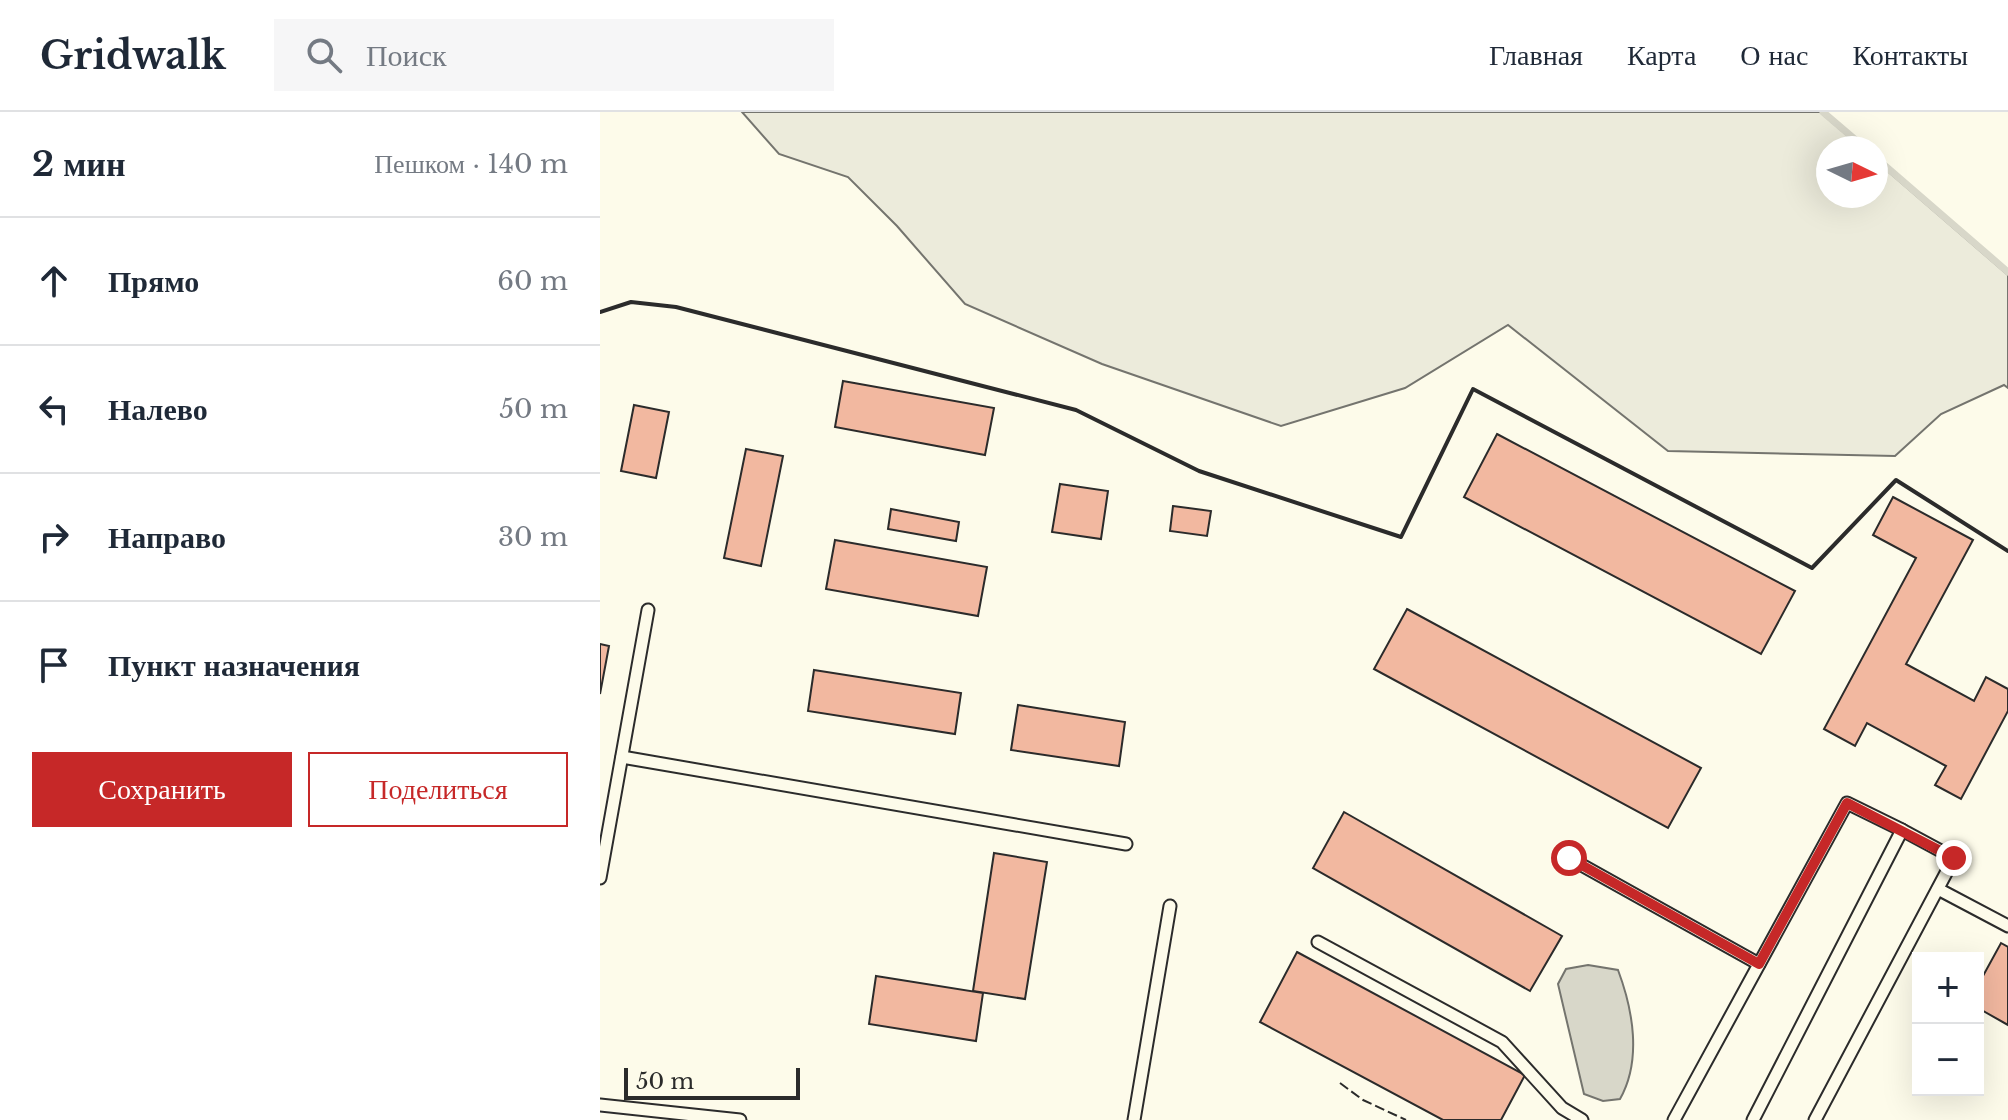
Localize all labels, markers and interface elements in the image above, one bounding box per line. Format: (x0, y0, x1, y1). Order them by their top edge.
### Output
search box (274, 19, 834, 91)
text: Gridwalk (40, 32, 226, 79)
icon: search (302, 33, 346, 77)
text: Поиск (366, 37, 447, 74)
text: Главная (1489, 38, 1583, 73)
text: Карта (1627, 38, 1696, 73)
text: О нас (1740, 38, 1808, 73)
text: Контакты (1852, 38, 1968, 73)
north arrow (1816, 136, 1888, 208)
text: 2 мин (32, 143, 126, 185)
text: Пешком · 140 m (374, 148, 568, 180)
icon: ahead (32, 259, 76, 303)
text: Прямо (108, 263, 199, 300)
text: 60 m (497, 265, 568, 297)
icon: left (32, 387, 76, 431)
text: Налево (108, 391, 208, 428)
text: 50 m (499, 393, 568, 425)
icon: right (32, 515, 76, 559)
text: Направо (108, 519, 226, 556)
text: 30 m (498, 521, 568, 553)
icon: arrive (32, 643, 76, 687)
text: Пункт назначения (108, 647, 360, 684)
button: Сохранить (32, 752, 292, 827)
button: Поделиться (308, 752, 568, 827)
route start (1551, 840, 1587, 876)
route end (1936, 840, 1972, 876)
map controls (1912, 952, 1984, 1096)
button: + (1912, 952, 1984, 1024)
button: − (1912, 1024, 1984, 1096)
scale bar (624, 1064, 800, 1100)
text: 50 m (636, 1068, 694, 1095)

